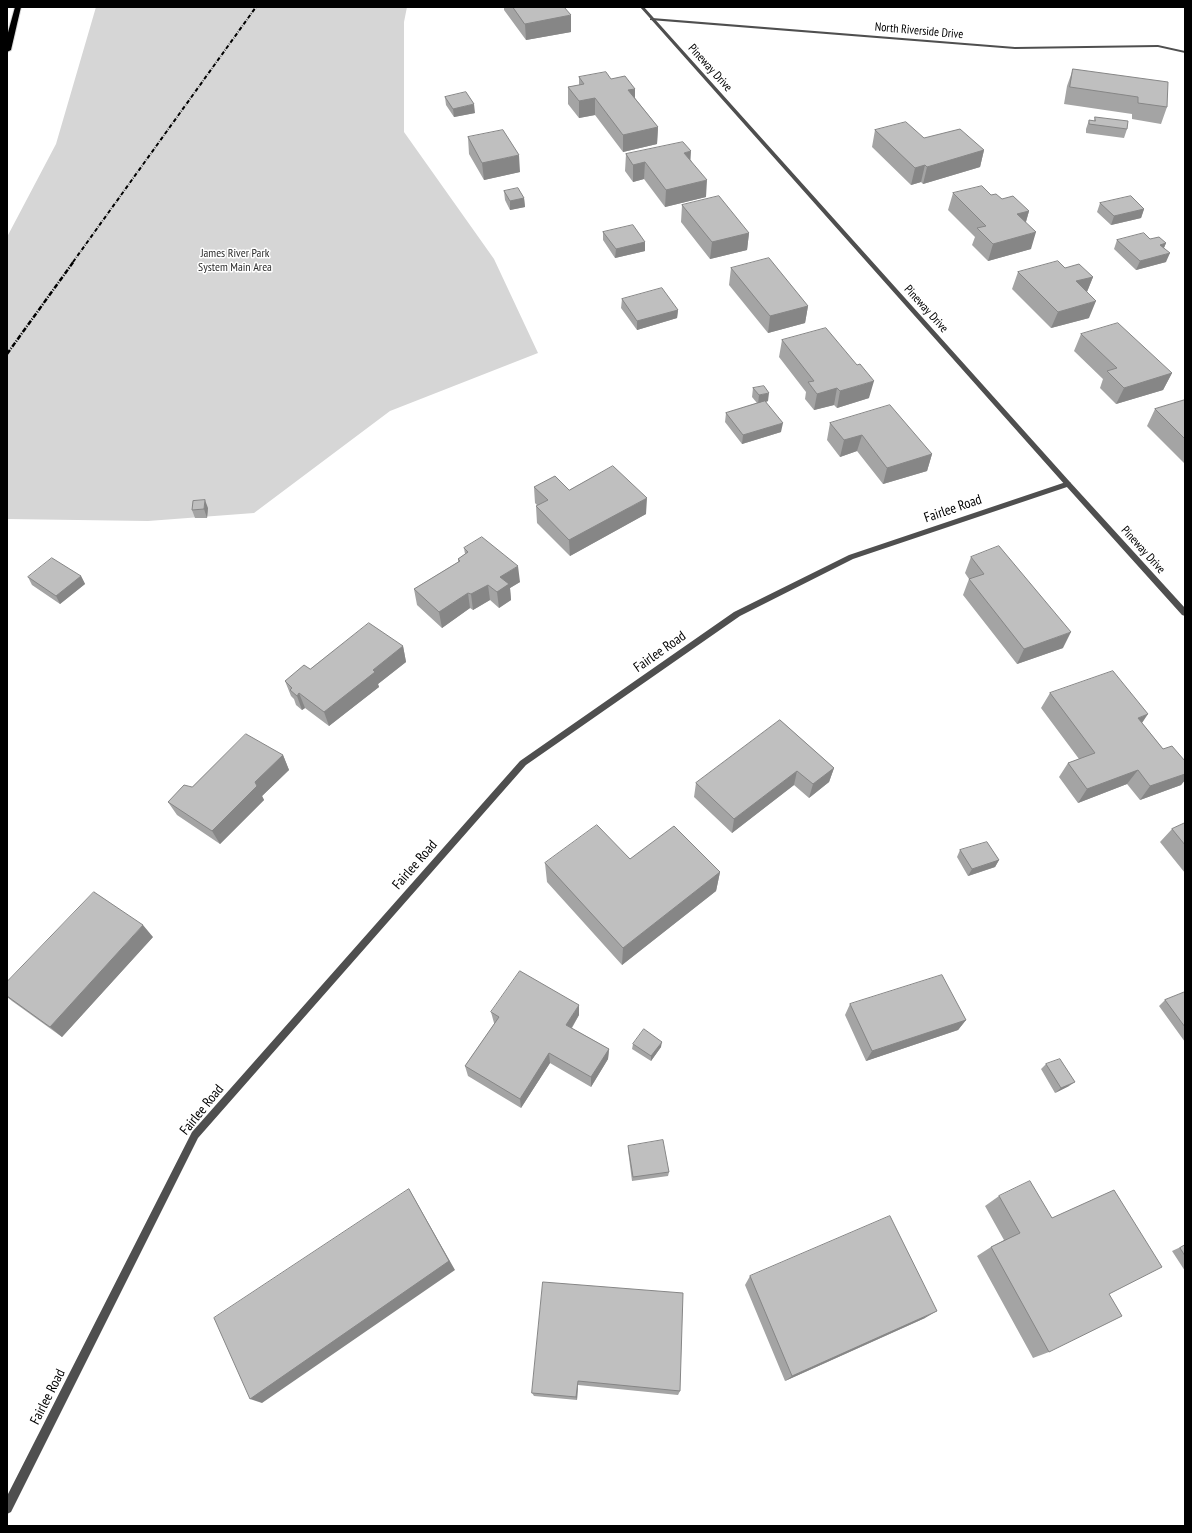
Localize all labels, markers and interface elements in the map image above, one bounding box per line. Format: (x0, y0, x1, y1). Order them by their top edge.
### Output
street label: North Riverside Drive (874, 20, 964, 42)
street label: Pineway Drive (685, 41, 735, 95)
park label: James River Park System Main Area (198, 247, 272, 275)
street label: Pineway Drive (901, 282, 951, 336)
street label: Fairlee Road (922, 491, 984, 527)
street label: Pineway Drive (1118, 523, 1168, 577)
street label: Fairlee Road (631, 628, 689, 676)
street label: Fairlee Road (389, 837, 441, 893)
street label: Fairlee Road (177, 1081, 227, 1139)
street label: Fairlee Road (27, 1367, 69, 1427)

